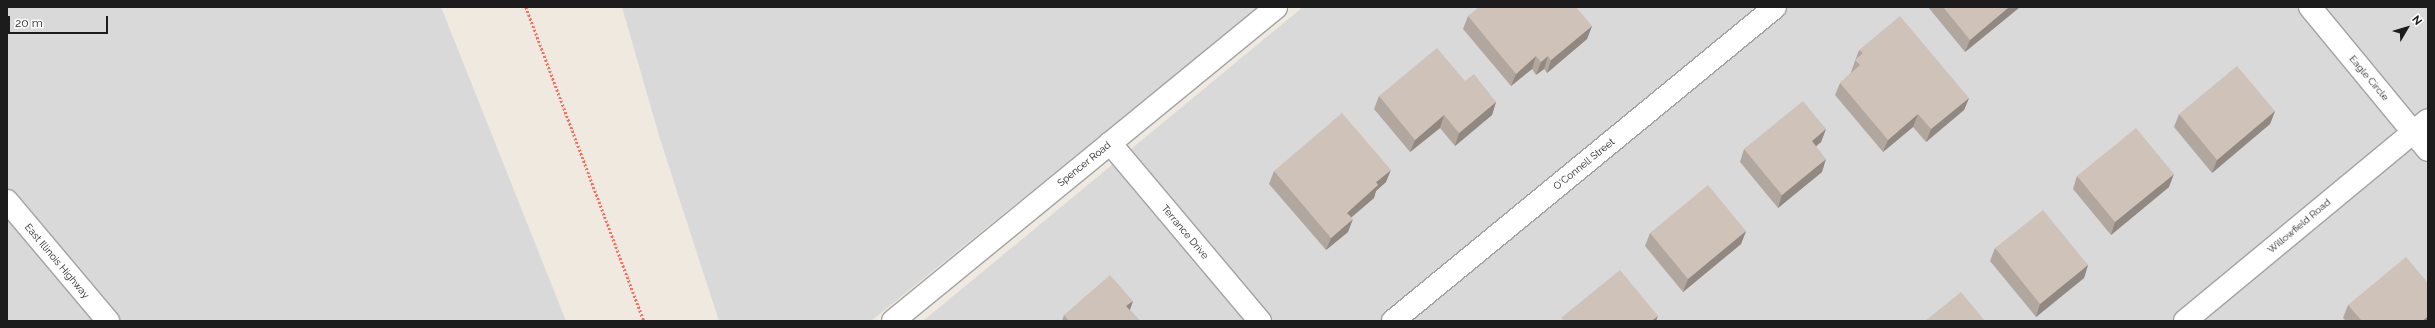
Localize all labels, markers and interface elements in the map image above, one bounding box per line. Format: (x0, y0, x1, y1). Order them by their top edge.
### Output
scale bar (10, 8, 110, 34)
north arrow (2387, 8, 2427, 48)
text: N (2409, 13, 2425, 28)
text: 20 m (15, 16, 43, 30)
street label: Eagle Circle (2347, 53, 2391, 103)
street label: O'Connell Street (1551, 136, 1617, 192)
street label: Spencer Road (1055, 139, 1113, 189)
street label: Willowfield Road (2265, 196, 2333, 256)
street label: Terrance Drive (1159, 203, 1211, 261)
street label: East Illinois Highway (22, 221, 92, 301)

